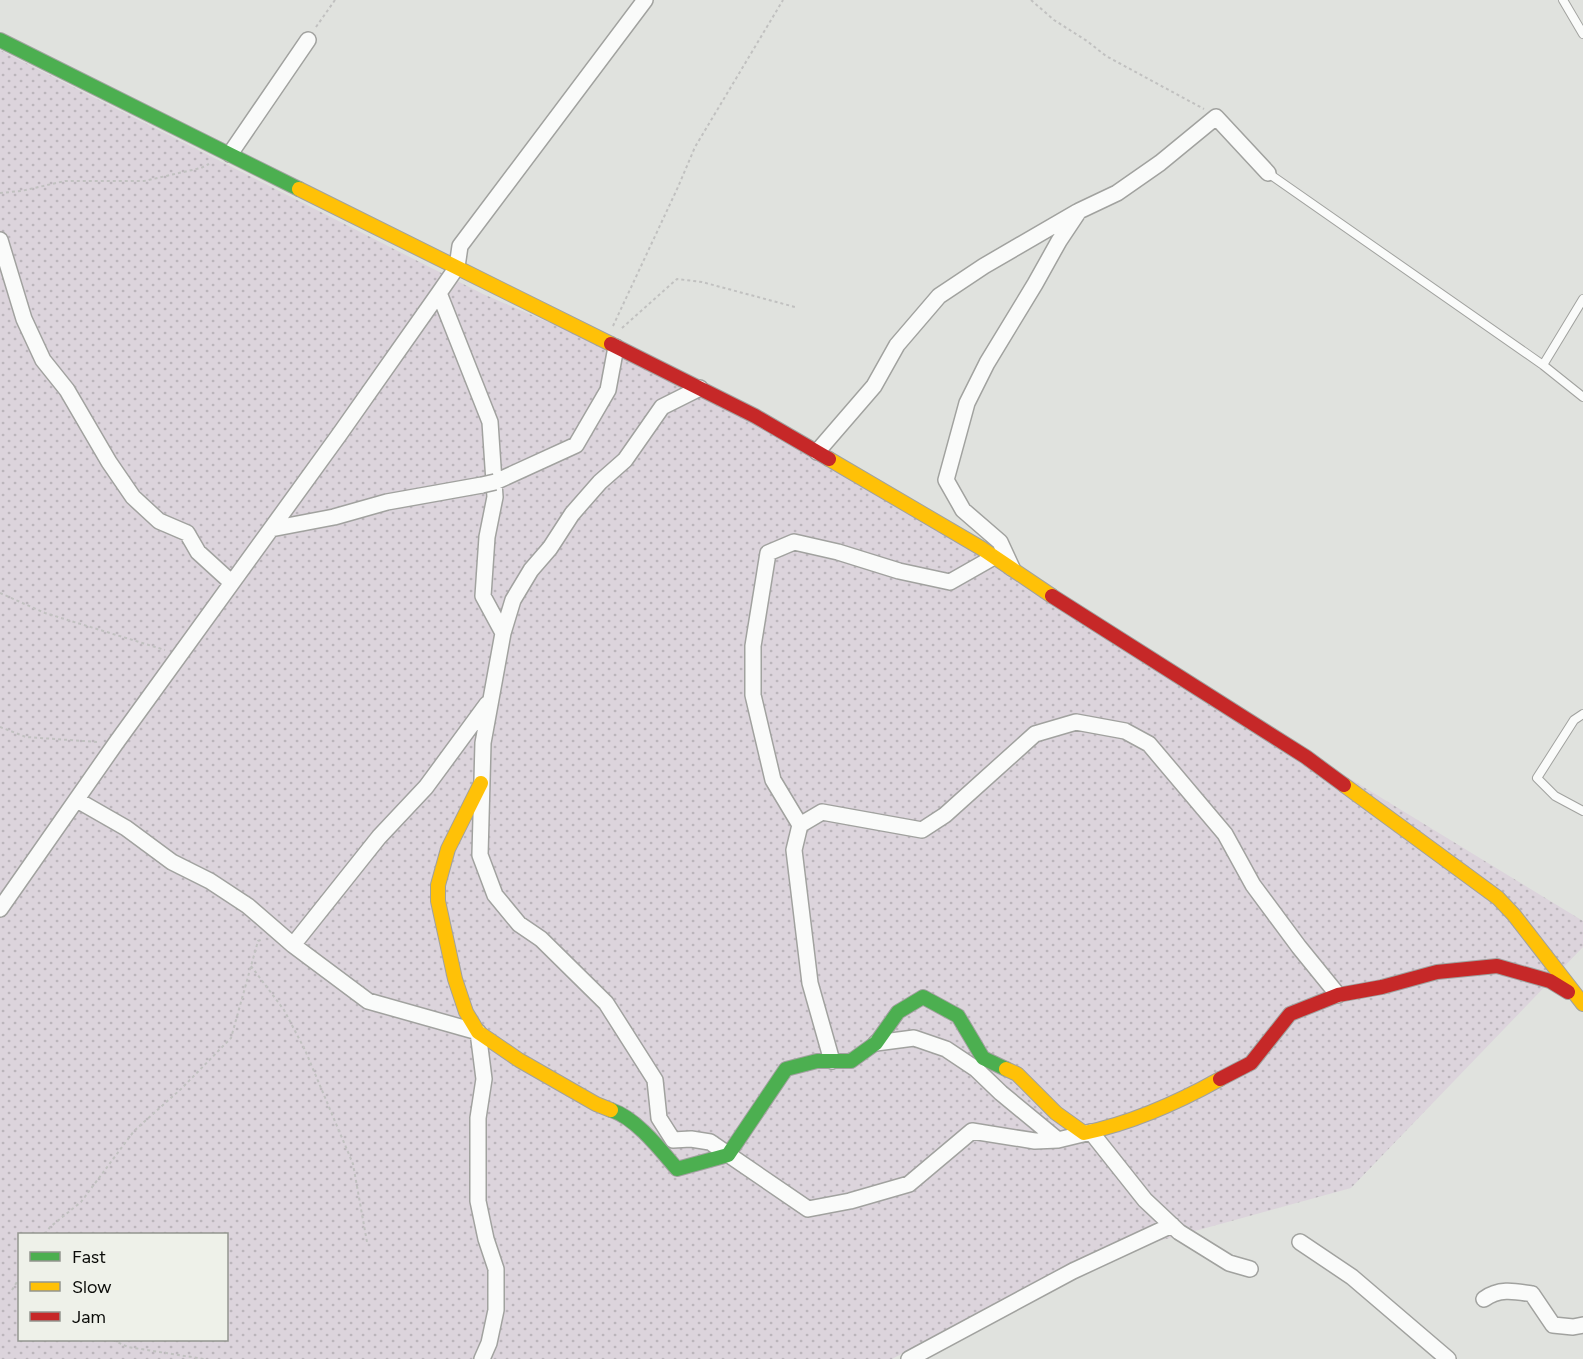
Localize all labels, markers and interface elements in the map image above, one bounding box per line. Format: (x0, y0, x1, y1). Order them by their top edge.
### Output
legend (18, 1233, 228, 1341)
text: Fast (72, 1246, 106, 1268)
text: Slow (72, 1276, 111, 1298)
text: Jam (72, 1306, 106, 1328)

